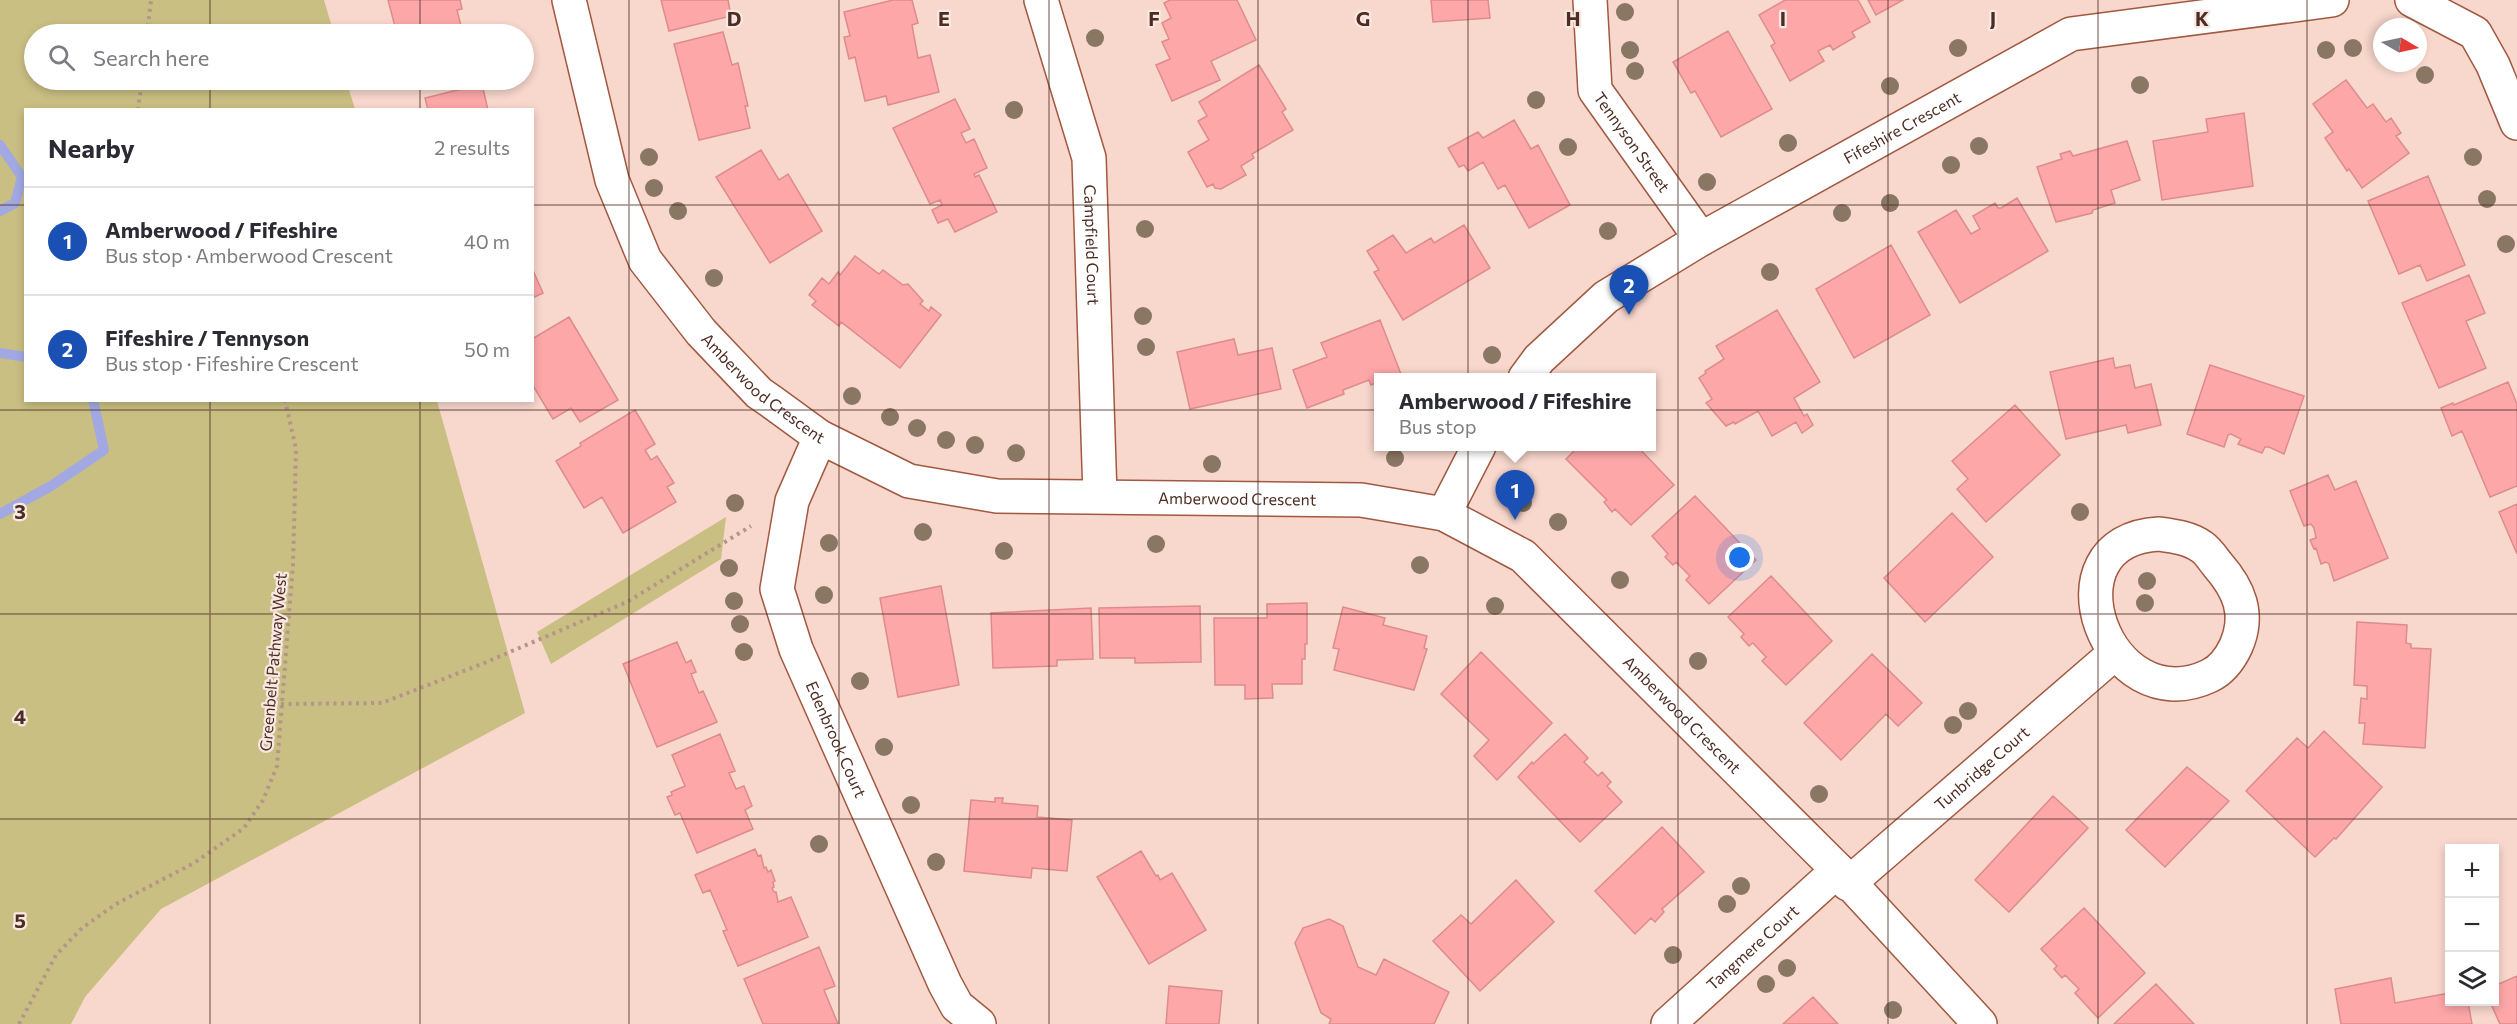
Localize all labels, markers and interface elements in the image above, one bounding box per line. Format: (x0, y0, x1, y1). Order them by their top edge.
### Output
text: D (727, 6, 741, 30)
text: E (938, 6, 950, 30)
text: F (1148, 6, 1160, 30)
text: G (1356, 6, 1370, 30)
text: H (1566, 6, 1581, 30)
text: I (1780, 6, 1786, 30)
text: J (1990, 6, 1996, 30)
text: K (2195, 6, 2209, 30)
north arrow (2373, 18, 2427, 72)
search box (24, 24, 534, 90)
icon: search (45, 41, 78, 74)
text: Search here (93, 44, 209, 71)
street label: Fifeshire Crescent (1840, 87, 1964, 167)
street label: Tennyson Street (1590, 88, 1675, 196)
text: Nearby (48, 132, 135, 163)
text: 2 results (434, 135, 510, 159)
street label: Campfield Court (1081, 184, 1104, 306)
text: Amberwood / Fifeshire (105, 216, 338, 243)
text: 1 (63, 229, 72, 253)
text: 40 m (464, 229, 510, 253)
text: Bus stop · Amberwood Crescent (105, 243, 393, 267)
pin: 2 (1610, 266, 1648, 315)
text: Fifeshire / Tennyson (105, 324, 309, 351)
street label: Amberwood Crescent (698, 329, 828, 447)
text: 2 (62, 337, 73, 361)
text: 50 m (464, 337, 510, 361)
text: Bus stop · Fifeshire Crescent (105, 351, 359, 375)
popup (1374, 373, 1656, 451)
text: Amberwood / Fifeshire (1399, 387, 1631, 414)
text: Bus stop (1399, 414, 1477, 438)
pin: 1 (1496, 470, 1534, 520)
street label: Amberwood Crescent (1158, 488, 1317, 509)
text: 3 (14, 499, 26, 523)
your location (1725, 543, 1754, 572)
street label: Greenbelt Pathway West (255, 572, 290, 752)
street label: Amberwood Crescent (1620, 652, 1745, 777)
street label: Edenbrook Court (803, 678, 871, 801)
text: 4 (14, 704, 26, 728)
street label: Tunbridge Court (1930, 721, 2033, 814)
map controls (2445, 844, 2499, 1006)
button: + (2445, 844, 2499, 898)
button: − (2445, 898, 2499, 952)
street label: Tangmere Court (1702, 900, 1802, 994)
text: 5 (14, 908, 26, 932)
button: layers (2445, 952, 2499, 1006)

